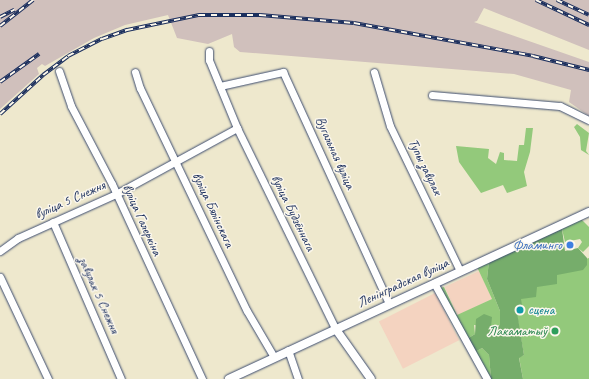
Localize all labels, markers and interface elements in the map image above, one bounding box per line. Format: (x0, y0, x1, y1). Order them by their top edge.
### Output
street label: Вугальная вуліца (312, 114, 358, 192)
street label: Тупы завулак (404, 136, 446, 198)
street label: вуліца Бялінскага (188, 169, 238, 251)
street label: вуліца Будзённага (267, 172, 319, 254)
street label: вуліца 5 Снежня (32, 177, 108, 223)
street label: вуліца Галеркіна (119, 182, 165, 258)
place label: Фламинго (513, 237, 562, 253)
marker: Фламинго (565, 240, 575, 250)
street label: завулак 5 Снежня (75, 254, 123, 336)
street label: Ленінградская вуліца (355, 255, 451, 311)
place label: сцена (528, 302, 554, 318)
marker: сцена (515, 305, 525, 315)
place label: Лакаматыў (487, 323, 547, 339)
marker: Лакаматыў (550, 326, 560, 336)

